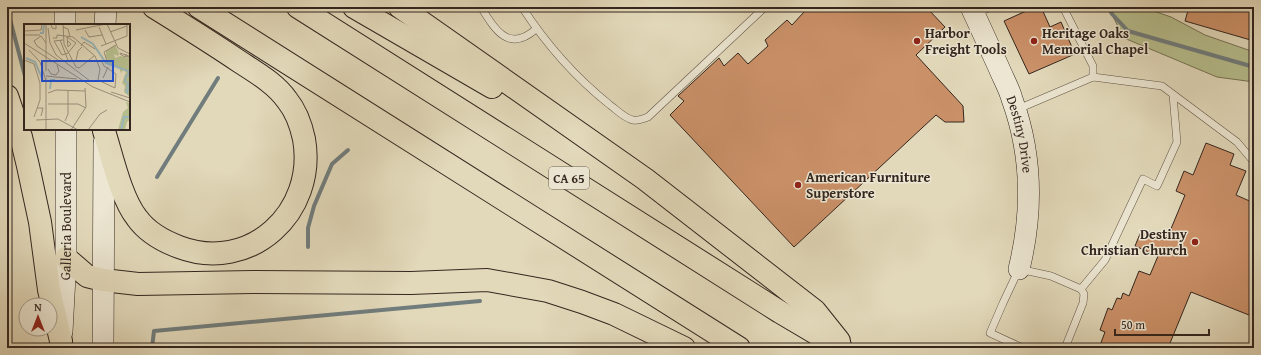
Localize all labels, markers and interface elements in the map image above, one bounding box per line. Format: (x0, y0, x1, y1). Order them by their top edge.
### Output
place label: Harbor Freight Tools (925, 23, 1007, 59)
place label: Heritage Oaks Memorial Chapel (1042, 23, 1149, 59)
inset map (24, 24, 130, 130)
marker: Harbor Freight Tools (912, 36, 922, 46)
marker: Heritage Oaks Memorial Chapel (1029, 36, 1039, 46)
street label: Destiny Drive (1001, 93, 1038, 174)
road number: CA 65 (549, 167, 589, 189)
place label: American Furniture Superstore (806, 167, 930, 203)
street label: Galleria Boulevard (55, 171, 76, 281)
marker: American Furniture Superstore (793, 180, 803, 190)
place label: Destiny Christian Church (1081, 224, 1188, 260)
marker: Destiny Christian Church (1190, 237, 1200, 247)
north arrow (18, 297, 58, 337)
text: N (34, 299, 42, 315)
scale bar (1115, 311, 1209, 337)
text: 50 m (1121, 316, 1145, 333)

